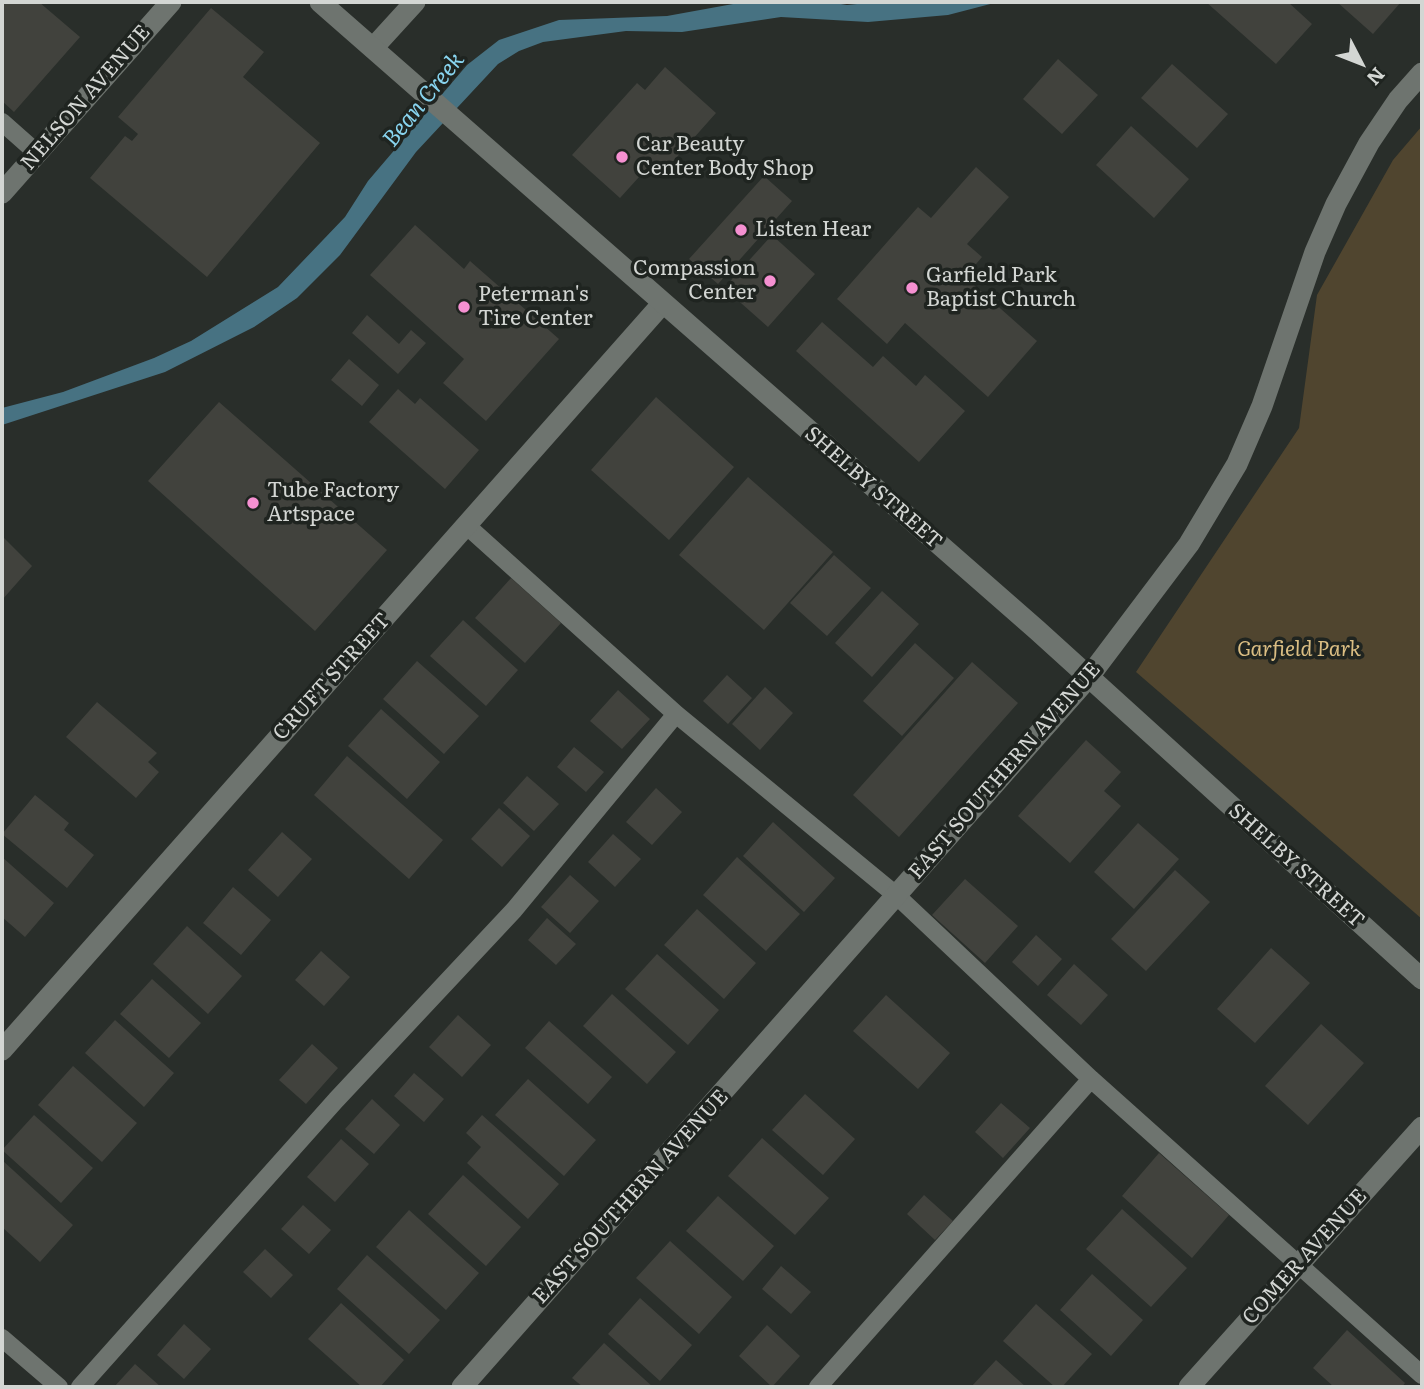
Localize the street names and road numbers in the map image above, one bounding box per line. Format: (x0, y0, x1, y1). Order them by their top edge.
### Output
street label: NELSON AVENUE (16, 20, 156, 176)
street label: SHELBY STREET (799, 421, 947, 555)
street label: CRUFT STREET (268, 608, 396, 746)
street label: EAST SOUTHERN AVENUE (904, 657, 1106, 885)
street label: SHELBY STREET (1223, 798, 1369, 934)
street label: EAST SOUTHERN AVENUE (528, 1085, 734, 1309)
street label: COMER AVENUE (1237, 1184, 1373, 1330)

